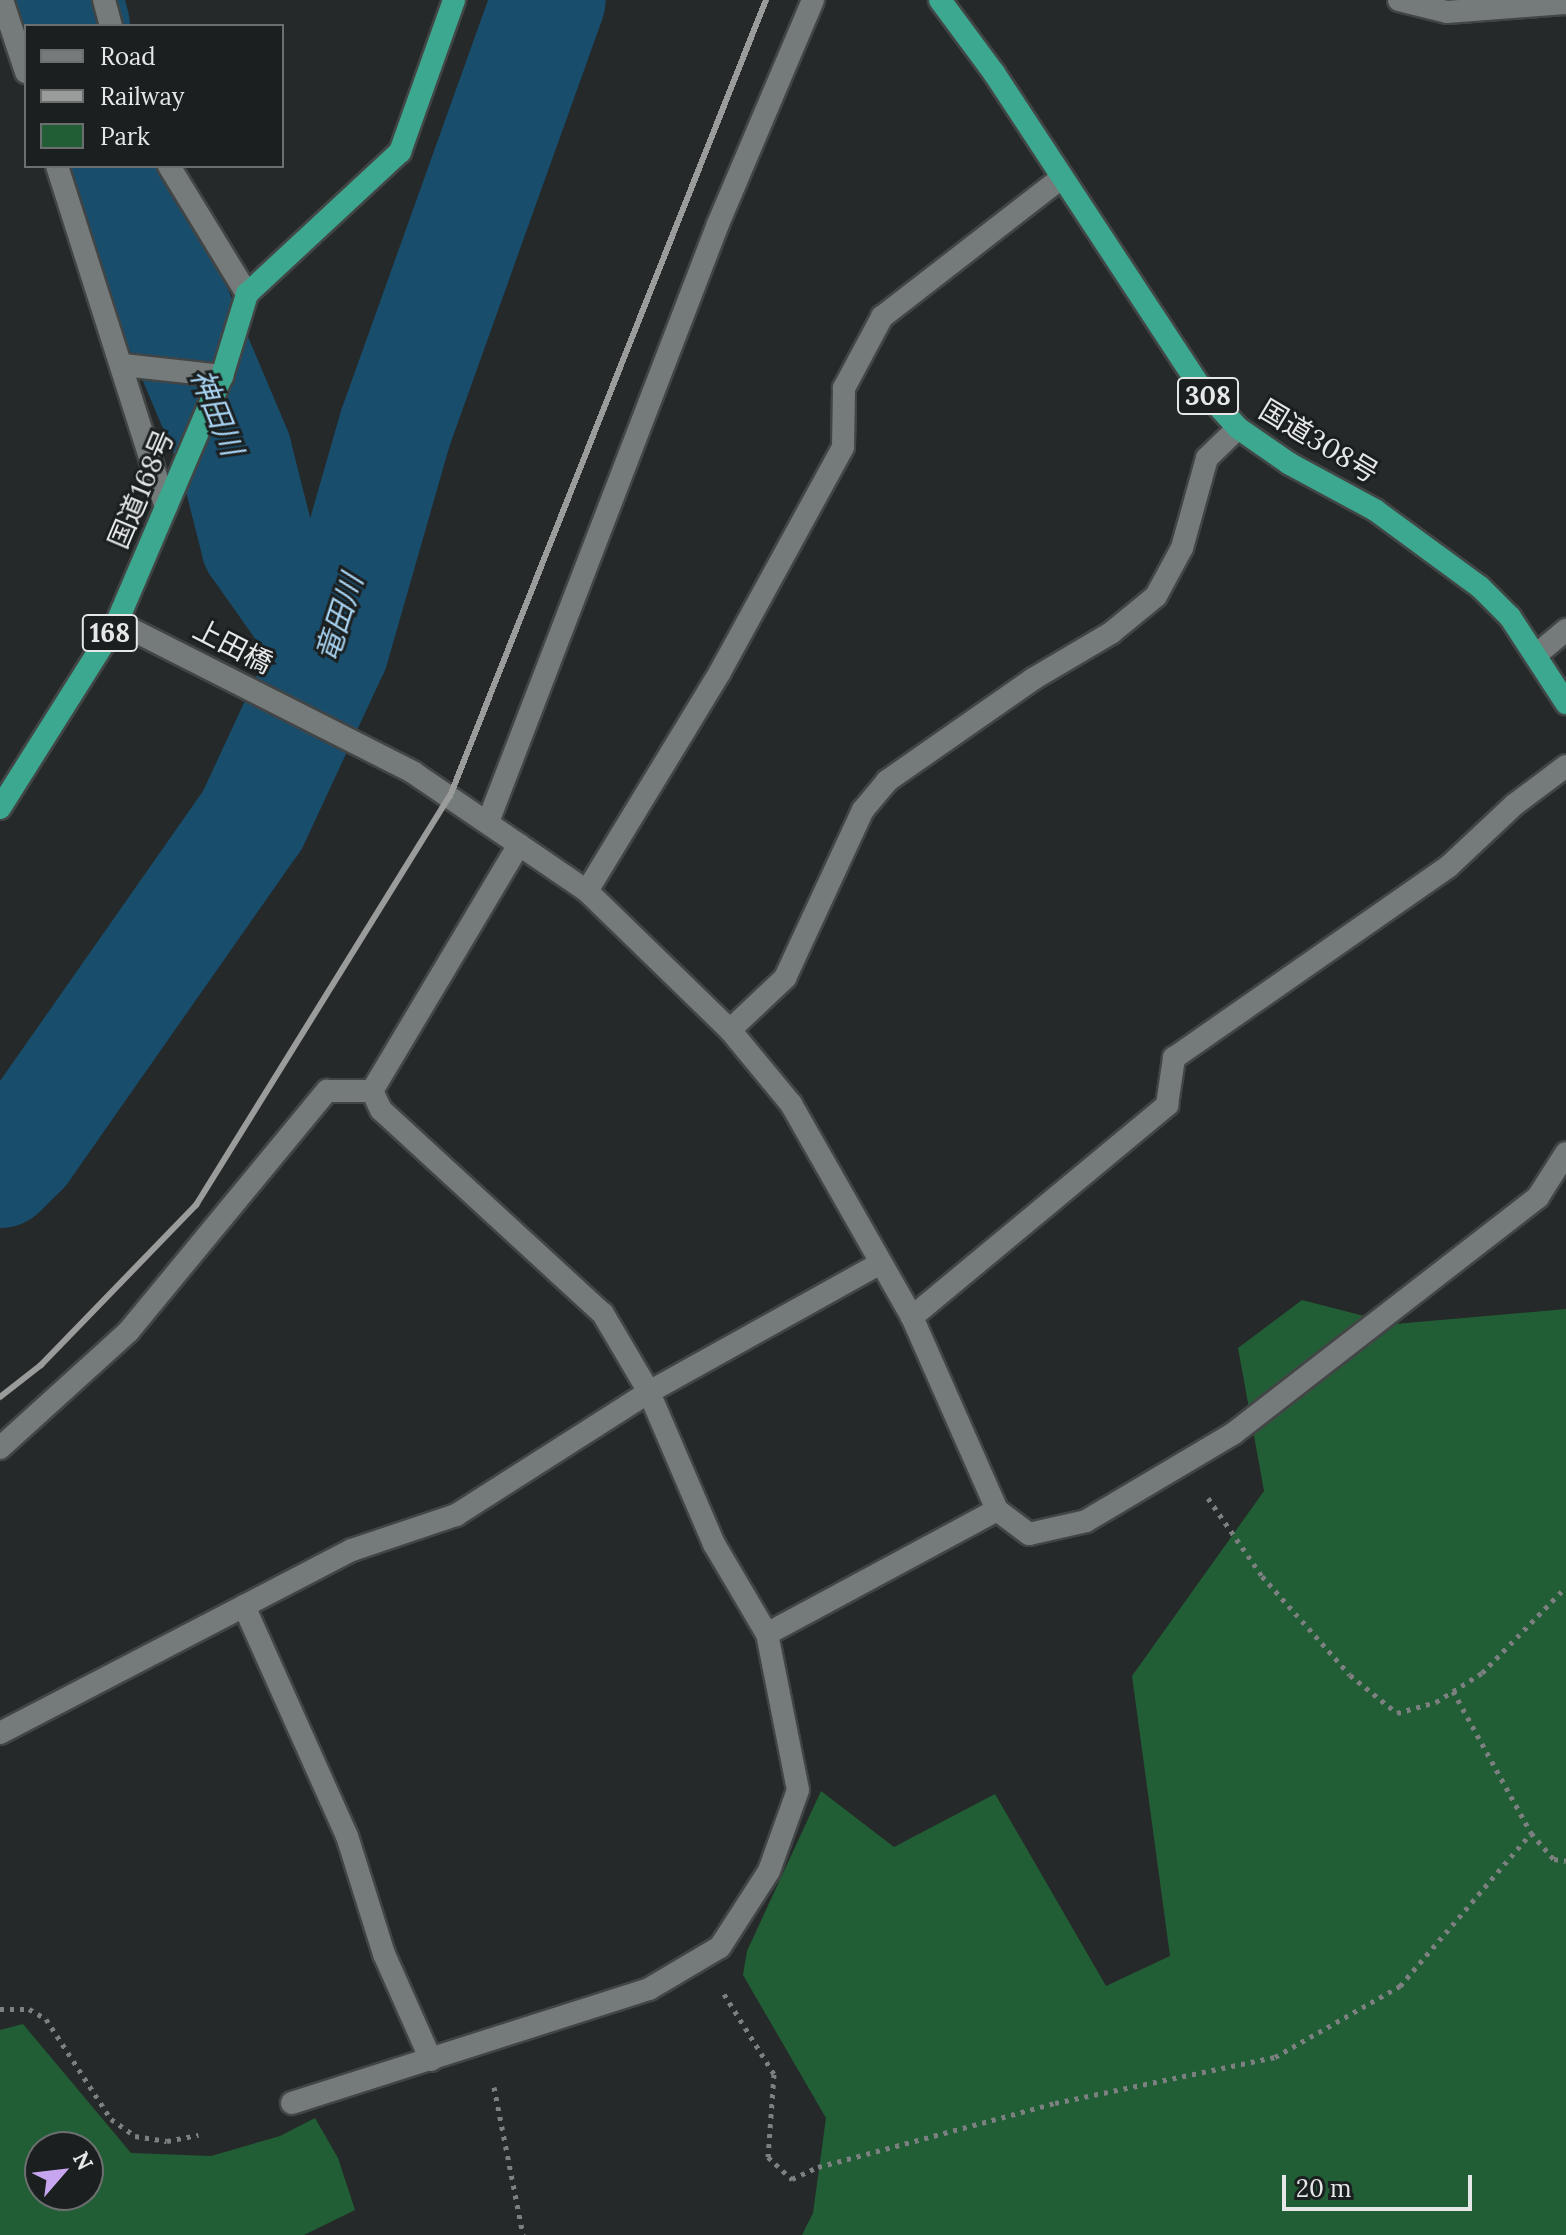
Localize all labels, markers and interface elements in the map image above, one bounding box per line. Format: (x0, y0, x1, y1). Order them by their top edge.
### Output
legend (24, 24, 284, 168)
text: Road (100, 41, 156, 72)
text: Railway (100, 81, 184, 112)
text: Park (100, 121, 150, 152)
water label: 神田川 (183, 364, 251, 460)
road number: 308 (1176, 374, 1240, 418)
street label: 国道308号 (1253, 392, 1385, 490)
street label: 国道168号 (101, 424, 181, 554)
water label: 竜田川 (308, 570, 370, 666)
road number: 168 (80, 611, 140, 655)
street label: 上田橋 (188, 612, 278, 680)
north arrow (24, 2131, 104, 2211)
text: N (67, 2147, 100, 2175)
scale bar (1286, 2159, 1476, 2209)
text: 20 m (1296, 2173, 1352, 2204)

